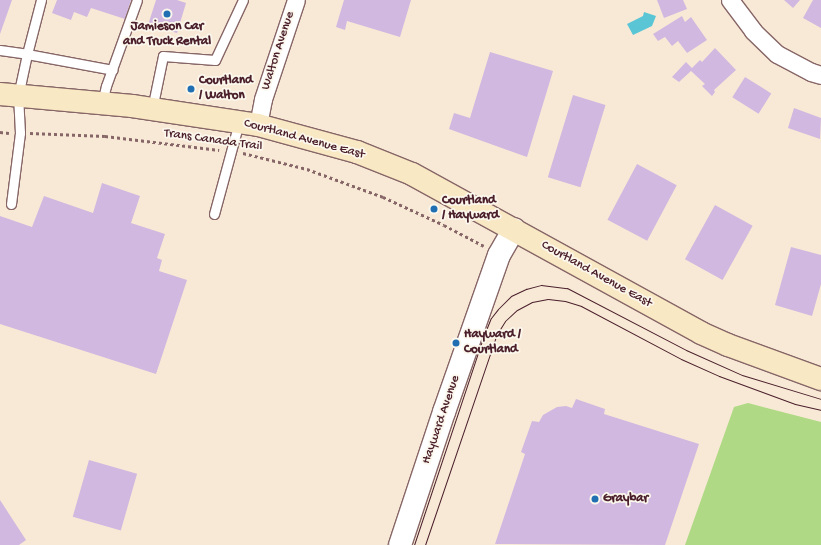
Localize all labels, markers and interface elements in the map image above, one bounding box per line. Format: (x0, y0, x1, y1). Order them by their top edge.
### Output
marker: Jamieson Car and Truck Rental (162, 9, 172, 19)
street label: Walton Avenue (259, 10, 299, 92)
place label: Jamieson Car and Truck Rental (123, 20, 211, 51)
place label: Courtland / Walton (199, 74, 253, 105)
marker: Courtland / Walton (186, 84, 196, 94)
street label: Courtland Avenue East (242, 116, 366, 164)
street label: Trans Canada Trail (163, 126, 263, 156)
place label: Courtland / Hayward (442, 194, 499, 225)
marker: Courtland / Hayward (429, 204, 439, 214)
street label: Courtland Avenue East (538, 238, 654, 312)
place label: Hayward / Courtland (464, 328, 521, 359)
marker: Hayward / Courtland (451, 338, 461, 348)
street label: Hayward Avenue (420, 374, 464, 466)
place label: Graybar (603, 491, 648, 507)
marker: Graybar (590, 494, 600, 504)

